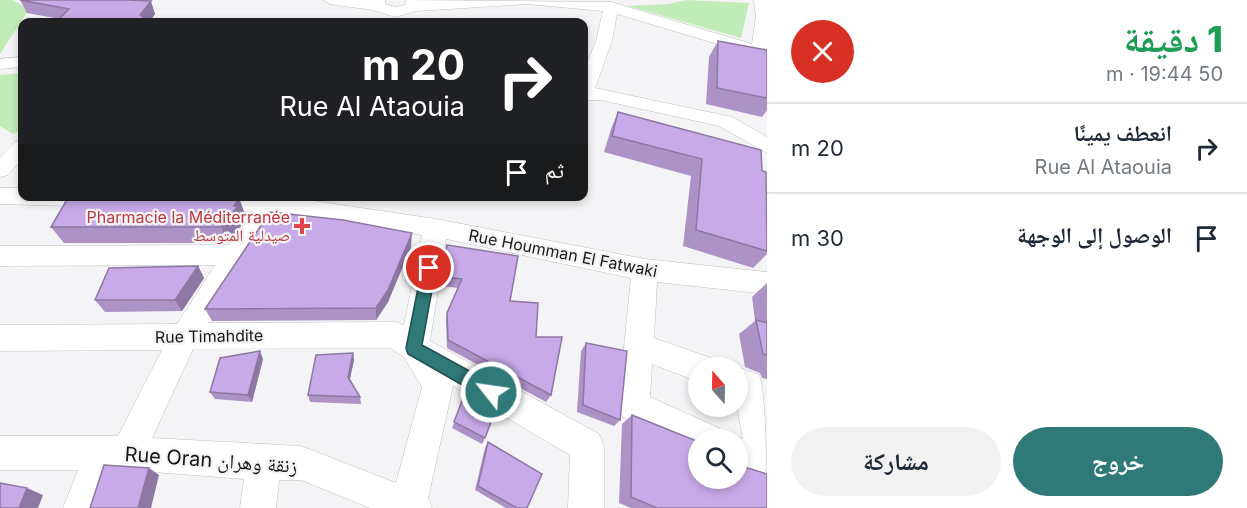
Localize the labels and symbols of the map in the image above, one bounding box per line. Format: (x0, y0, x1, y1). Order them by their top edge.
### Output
place label: Pharmacie la Méditerranée صيدلية المتوسط (87, 207, 290, 245)
marker: Pharmacie la Méditerranée صيدلية المتوسط (295, 219, 309, 233)
street label: Rue Houmman El Fatwaki (467, 225, 659, 281)
pin (403, 242, 454, 293)
street label: Rue Timahdite (155, 325, 263, 347)
north arrow (688, 357, 748, 417)
position arrow (459, 360, 523, 424)
street label: Rue Oran زنقة وهران (124, 442, 298, 478)

